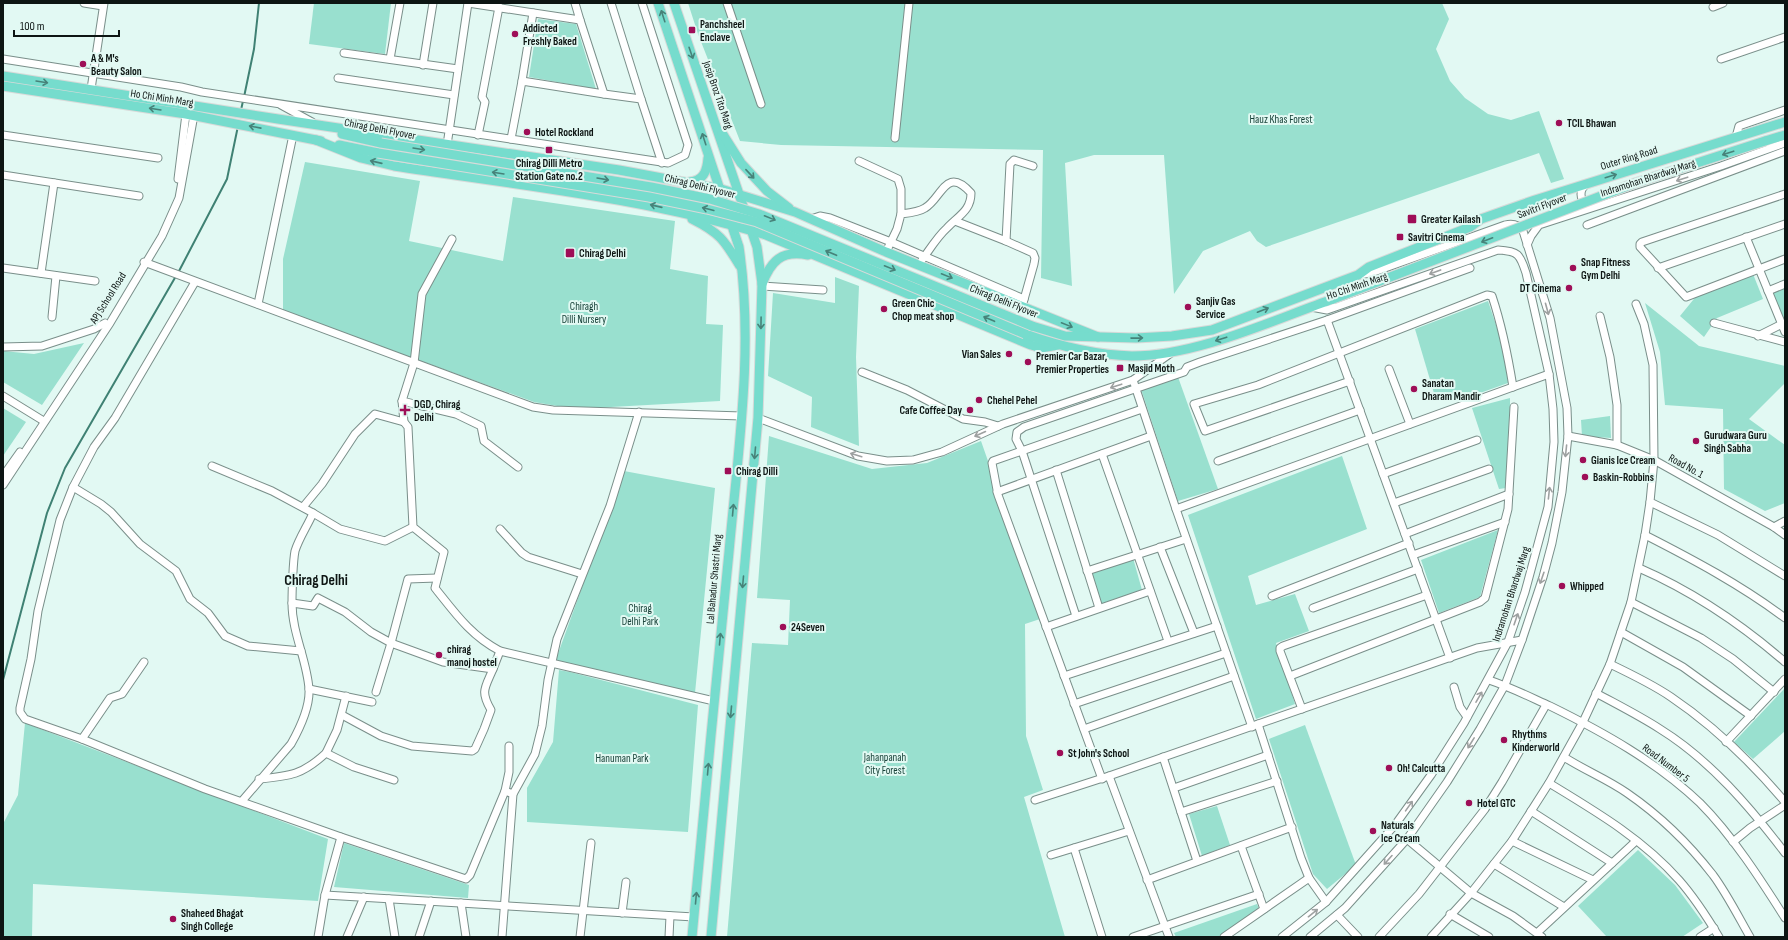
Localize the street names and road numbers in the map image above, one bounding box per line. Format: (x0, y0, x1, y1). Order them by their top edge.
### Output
street label: Josip Broz Tito Marg (700, 58, 736, 131)
street label: Ho Chi Minh Marg (130, 87, 195, 109)
street label: Chirag Delhi Flyover (343, 116, 417, 142)
street label: Outer Ring Road (1599, 143, 1659, 173)
street label: Indramohan Bhardwaj Marg (1599, 156, 1698, 200)
street label: Chirag Delhi Flyover (663, 171, 737, 201)
street label: Savitri Flyover (1515, 191, 1569, 221)
street label: Ho Chi Minh Marg (1325, 269, 1390, 302)
street label: APJ School Road (87, 270, 129, 327)
street label: Chirag Delhi Flyover (968, 281, 1040, 321)
street label: Road No. 1 (1666, 451, 1706, 481)
street label: Lal Bahadur Shastri Marg (704, 533, 724, 625)
street label: Indramohan Bhardwaj Marg (1489, 544, 1533, 643)
street label: Road Number 5 (1640, 741, 1692, 785)

